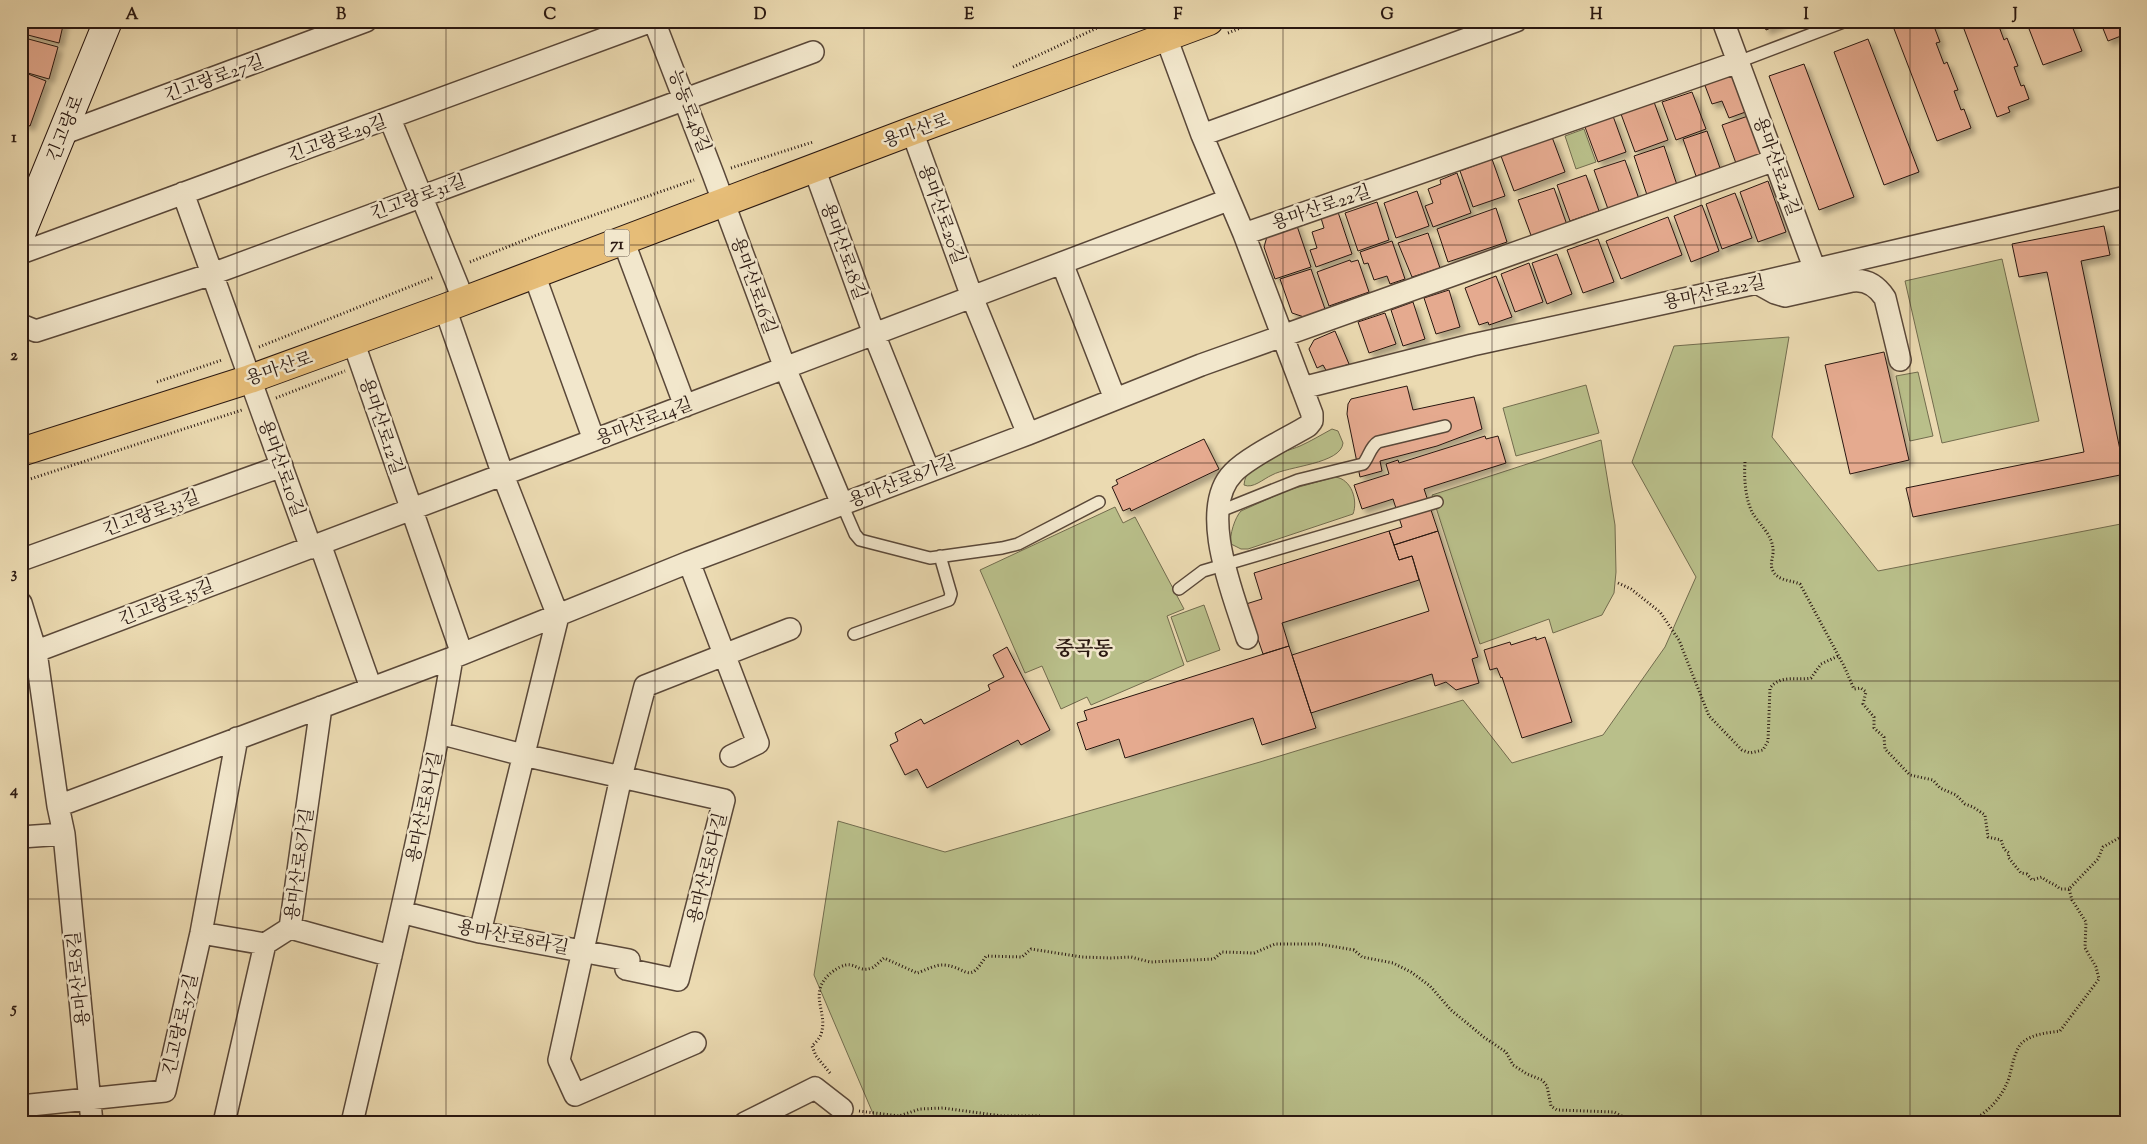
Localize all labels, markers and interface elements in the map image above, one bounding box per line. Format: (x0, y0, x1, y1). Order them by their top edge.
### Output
text: A (126, 4, 139, 27)
text: B (336, 4, 346, 27)
text: C (544, 4, 557, 27)
text: D (754, 4, 767, 27)
text: E (964, 4, 974, 27)
text: F (1174, 4, 1183, 27)
text: G (1380, 4, 1394, 27)
text: H (1590, 4, 1603, 27)
text: I (1803, 4, 1809, 27)
text: J (2011, 4, 2018, 27)
street label: 긴고랑로27길 (161, 50, 268, 110)
street label: 능동로48길 (660, 66, 716, 157)
street label: 긴고랑로 (42, 92, 92, 166)
street label: 용마산로 (880, 108, 954, 156)
street label: 긴고랑로29길 (284, 110, 391, 170)
street label: 용마산로24길 (1745, 113, 1805, 220)
text: 1 (11, 127, 17, 150)
street label: 용마산로20길 (910, 161, 970, 268)
street label: 긴고랑로31길 (367, 170, 470, 228)
street label: 용마산로22길 (1268, 180, 1375, 238)
street label: 용마산로18길 (812, 199, 872, 304)
road number: 71 (604, 230, 630, 256)
street label: 용마산로16길 (722, 233, 782, 338)
street label: 용마산로22길 (1661, 270, 1768, 317)
text: 2 (10, 345, 18, 368)
street label: 용마산로 (243, 346, 317, 394)
street label: 용마산로12길 (351, 374, 409, 479)
street label: 용마산로14길 (592, 392, 697, 453)
street label: 용마산로10길 (250, 416, 310, 521)
street label: 용마산로8가길 (845, 450, 960, 515)
street label: 긴고랑로33길 (100, 485, 204, 544)
text: 3 (11, 563, 18, 586)
street label: 긴고랑로35길 (115, 574, 218, 634)
district label: 중곡동 (1055, 636, 1114, 665)
street label: 용마산로8나길 (401, 749, 450, 866)
text: 4 (9, 780, 18, 803)
street label: 용마산로8가길 (280, 806, 322, 922)
street label: 용마산로8다길 (683, 810, 735, 927)
street label: 용마산로8라길 (455, 915, 571, 963)
street label: 용마산로8길 (62, 930, 98, 1028)
street label: 긴고랑로37길 (158, 971, 206, 1078)
text: 5 (9, 998, 17, 1021)

